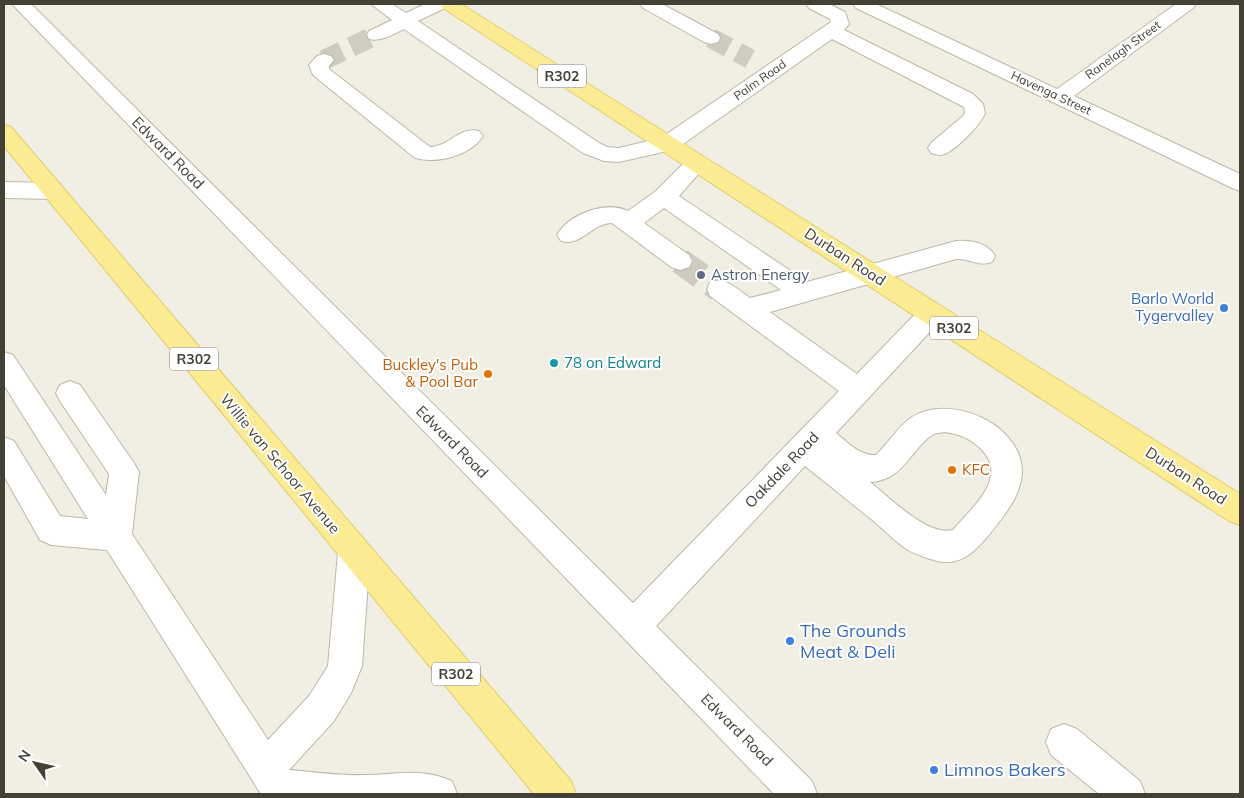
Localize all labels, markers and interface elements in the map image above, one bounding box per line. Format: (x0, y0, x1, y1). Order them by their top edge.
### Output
street label: Ranelagh Street (1082, 17, 1163, 82)
street label: Palm Road (731, 56, 789, 103)
road number: R302 (538, 64, 586, 88)
street label: Havenga Street (1009, 67, 1094, 118)
street label: Edward Road (128, 112, 209, 193)
street label: Durban Road (801, 223, 889, 290)
place label: Astron Energy (711, 265, 809, 284)
marker: Astron Energy (695, 269, 707, 281)
place label: Barlo World Tygervalley (1131, 289, 1214, 325)
marker: Barlo World Tygervalley (1218, 302, 1230, 314)
road number: R302 (930, 316, 978, 339)
road number: R302 (170, 348, 218, 370)
place label: 78 on Edward (564, 353, 661, 372)
place label: Buckley's Pub & Pool Bar (382, 355, 479, 391)
marker: 78 on Edward (548, 357, 560, 369)
marker: Buckley's Pub & Pool Bar (482, 368, 494, 380)
street label: Willie van Schoor Avenue (216, 390, 345, 538)
street label: Edward Road (412, 401, 493, 482)
street label: Oakdale Road (741, 428, 823, 512)
street label: Durban Road (1142, 442, 1230, 509)
place label: KFC (962, 460, 990, 479)
marker: KFC (946, 464, 958, 476)
place label: The Grounds Meat & Deli (800, 619, 906, 663)
marker: The Grounds Meat & Deli (784, 635, 796, 647)
road number: R302 (432, 662, 480, 686)
street label: Edward Road (697, 689, 778, 770)
north arrow (10, 738, 60, 788)
text: N (14, 746, 35, 765)
place label: Limnos Bakers (944, 758, 1066, 781)
marker: Limnos Bakers (928, 764, 940, 776)

